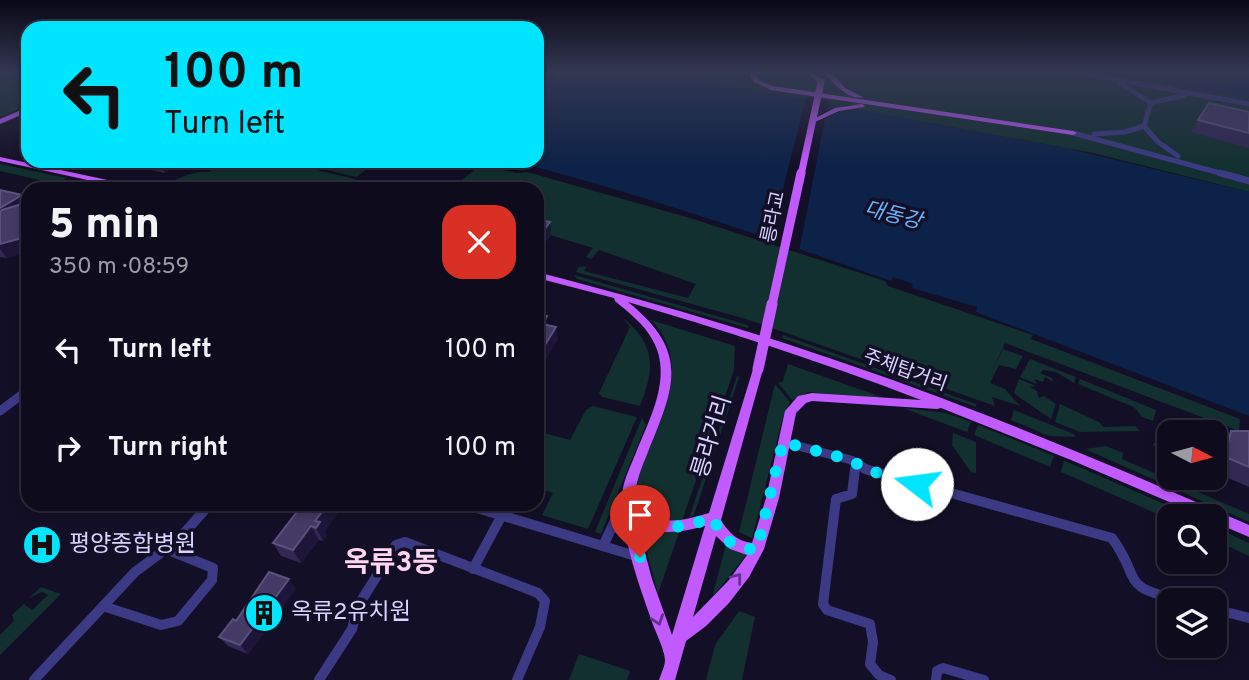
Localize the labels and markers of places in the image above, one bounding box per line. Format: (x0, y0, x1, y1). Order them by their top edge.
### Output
pin (610, 485, 670, 557)
hospital icon: 평양종합병원 (21, 524, 63, 566)
place label: 평양종합병원 (69, 531, 196, 560)
building icon: 옥류2유치원 (243, 592, 285, 634)
place label: 옥류2유치원 (291, 599, 411, 628)

